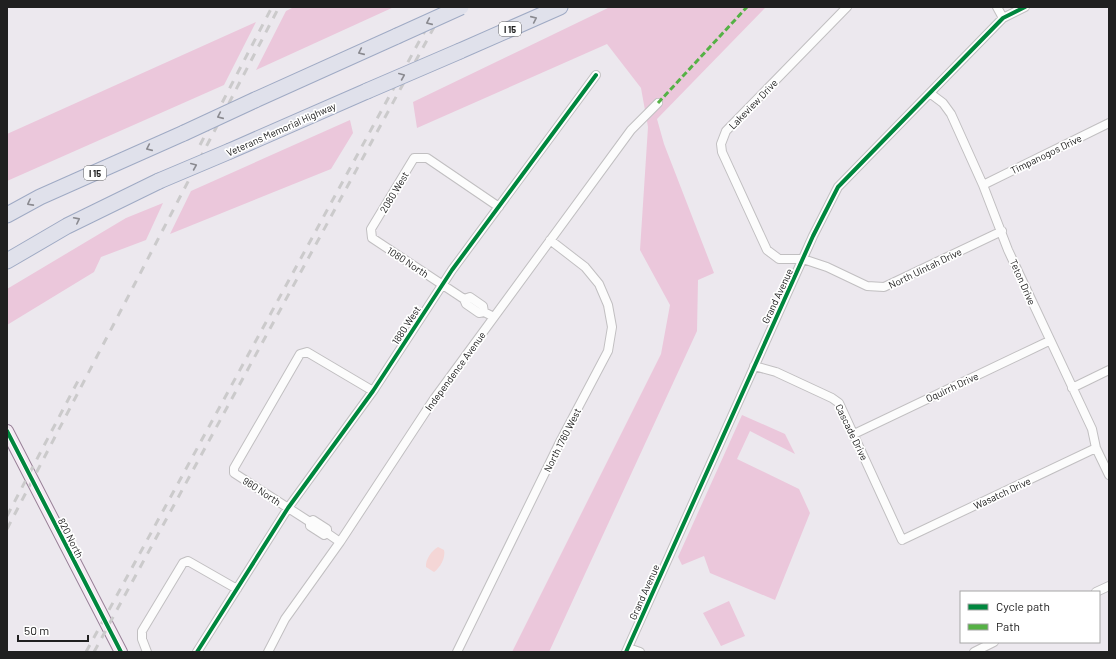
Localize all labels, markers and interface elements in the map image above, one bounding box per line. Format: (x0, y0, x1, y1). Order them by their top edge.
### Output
one-way arrow (530, 15, 537, 23)
one-way arrow (425, 17, 432, 25)
road number: I 15 (499, 22, 521, 36)
one-way arrow (358, 47, 366, 55)
one-way arrow (398, 73, 406, 81)
street label: Lakeview Drive (726, 77, 780, 131)
street label: Veterans Memorial Highway (224, 99, 338, 159)
one-way arrow (216, 111, 224, 119)
street label: Timpanogos Drive (1008, 132, 1084, 176)
one-way arrow (145, 144, 152, 152)
one-way arrow (191, 163, 198, 171)
road number: I 15 (84, 166, 106, 180)
street label: 2080 West (377, 169, 411, 215)
one-way arrow (27, 198, 35, 205)
one-way arrow (73, 217, 80, 225)
street label: 1080 North (385, 244, 431, 280)
street label: North Uintah Drive (886, 245, 964, 291)
street label: Teton Drive (1008, 257, 1038, 307)
street label: Grand Avenue (759, 267, 795, 325)
street label: 1880 West (389, 303, 423, 347)
street label: Independence Avenue (422, 329, 488, 413)
street label: Oquirrh Drive (924, 370, 980, 404)
street label: Cascade Drive (833, 402, 871, 462)
street label: North 1760 West (541, 406, 583, 474)
street label: 960 North (241, 474, 283, 508)
street label: Wasatch Drive (972, 475, 1032, 511)
street label: 820 North (56, 516, 86, 560)
street label: Grand Avenue (626, 562, 662, 622)
legend (960, 591, 1100, 643)
text: Cycle path (996, 599, 1050, 613)
scale bar (18, 617, 88, 643)
text: Path (996, 619, 1020, 633)
text: 50 m (24, 623, 49, 637)

